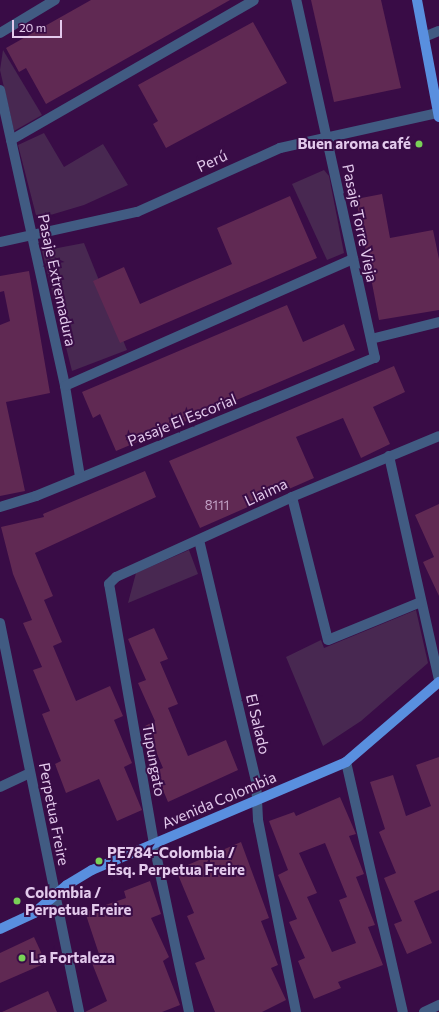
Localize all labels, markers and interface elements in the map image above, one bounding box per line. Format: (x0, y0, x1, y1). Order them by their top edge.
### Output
scale bar (14, 12, 64, 38)
text: 20 m (19, 20, 46, 34)
place label: Buen aroma café (297, 135, 411, 153)
marker: Buen aroma café (414, 139, 424, 149)
street label: Perú (194, 146, 230, 176)
street label: Pasaje Torre Vieja (339, 162, 381, 284)
street label: Pasaje Extremadura (34, 212, 80, 348)
street label: Pasaje El Escorial (125, 390, 239, 450)
street label: Llaima (242, 474, 290, 510)
house number: 8111 (205, 497, 229, 513)
street label: El Salado (242, 692, 274, 756)
street label: Tupungato (139, 722, 169, 798)
street label: Perpetua Freire (35, 761, 73, 867)
street label: Avenida Colombia (159, 768, 279, 832)
place label: PE784-Colombia / Esq. Perpetua Freire (107, 843, 245, 878)
marker: PE784-Colombia / Esq. Perpetua Freire (94, 856, 104, 866)
place label: Colombia / Perpetua Freire (25, 883, 131, 918)
marker: Colombia / Perpetua Freire (12, 896, 22, 906)
place label: La Fortaleza (30, 949, 115, 967)
marker: La Fortaleza (17, 953, 27, 963)

